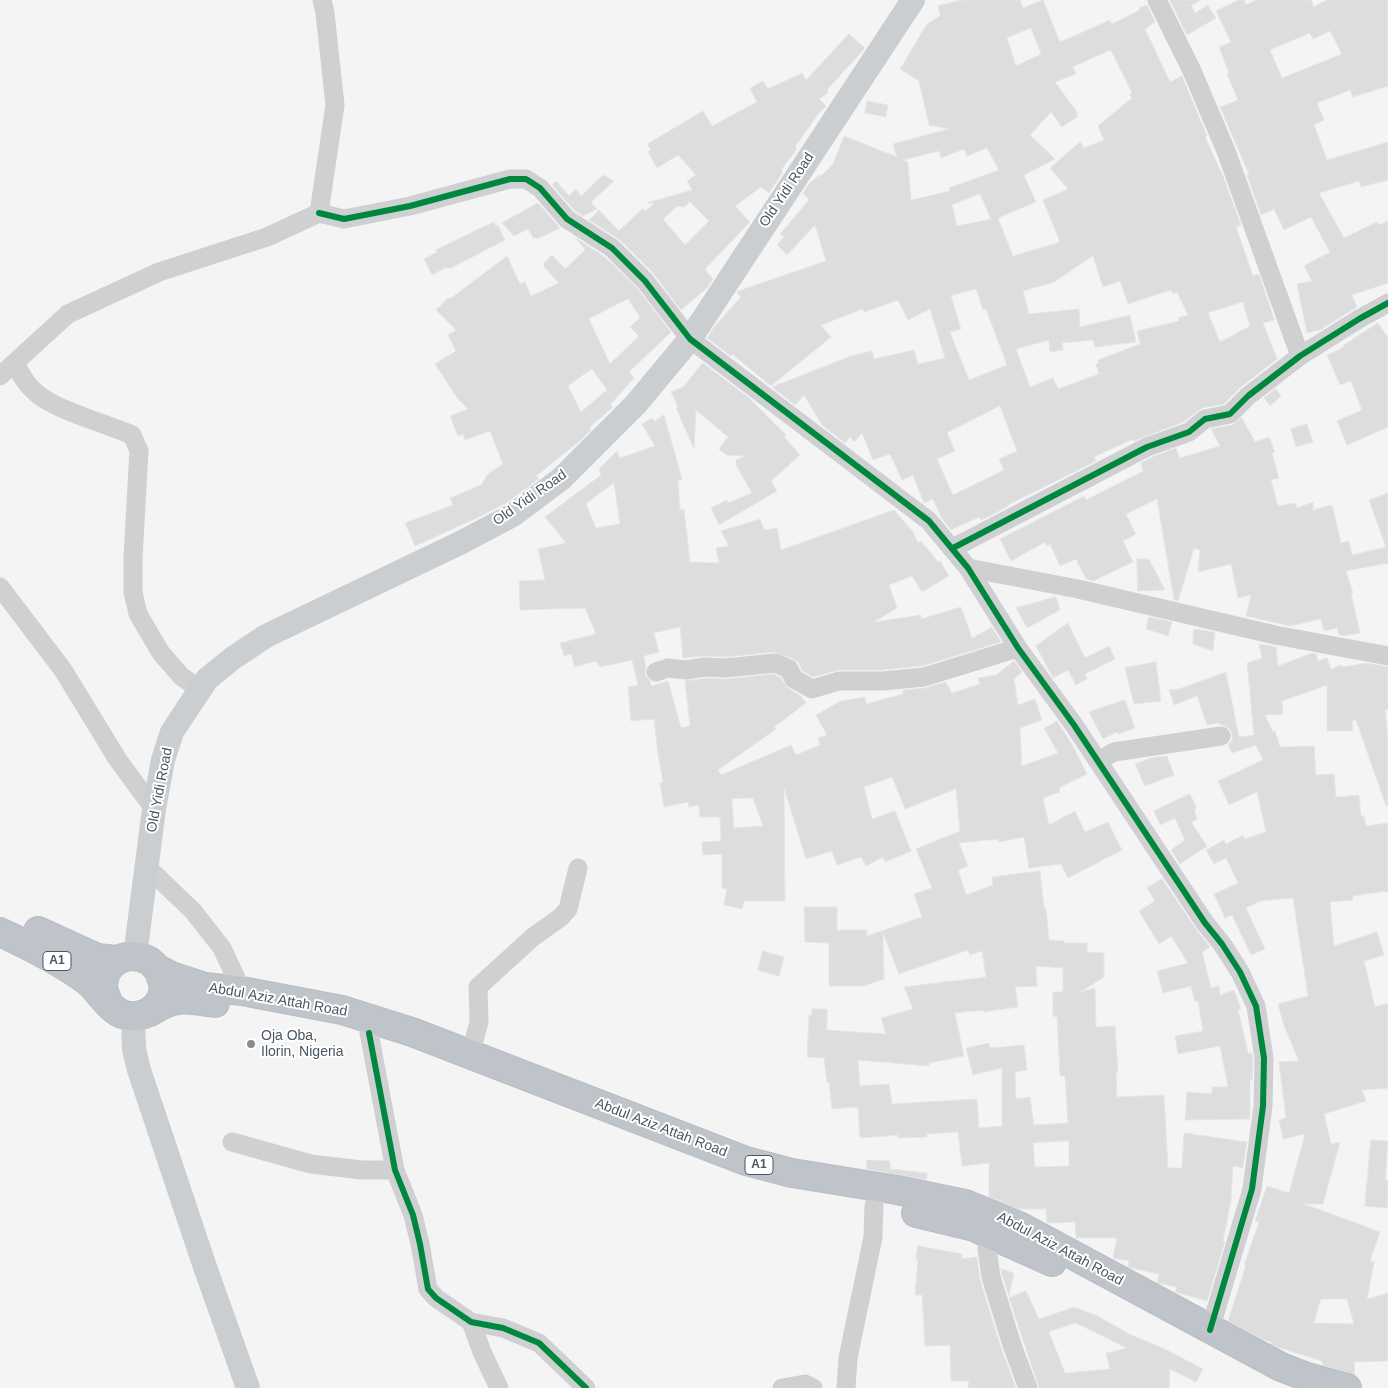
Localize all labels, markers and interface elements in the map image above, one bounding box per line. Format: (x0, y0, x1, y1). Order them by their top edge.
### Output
street label: Old Yidi Road (756, 150, 818, 230)
street label: Old Yidi Road (490, 466, 570, 530)
street label: Old Yidi Road (144, 746, 176, 834)
road number: A1 (43, 951, 71, 970)
street label: Abdul Aziz Attah Road (208, 980, 348, 1020)
place label: Oja Oba, Ilorin, Nigeria (261, 1028, 343, 1060)
marker: Oja Oba, Ilorin, Nigeria (245, 1038, 257, 1050)
street label: Abdul Aziz Attah Road (593, 1095, 729, 1161)
road number: A1 (745, 1156, 773, 1174)
street label: Abdul Aziz Attah Road (994, 1209, 1126, 1289)

